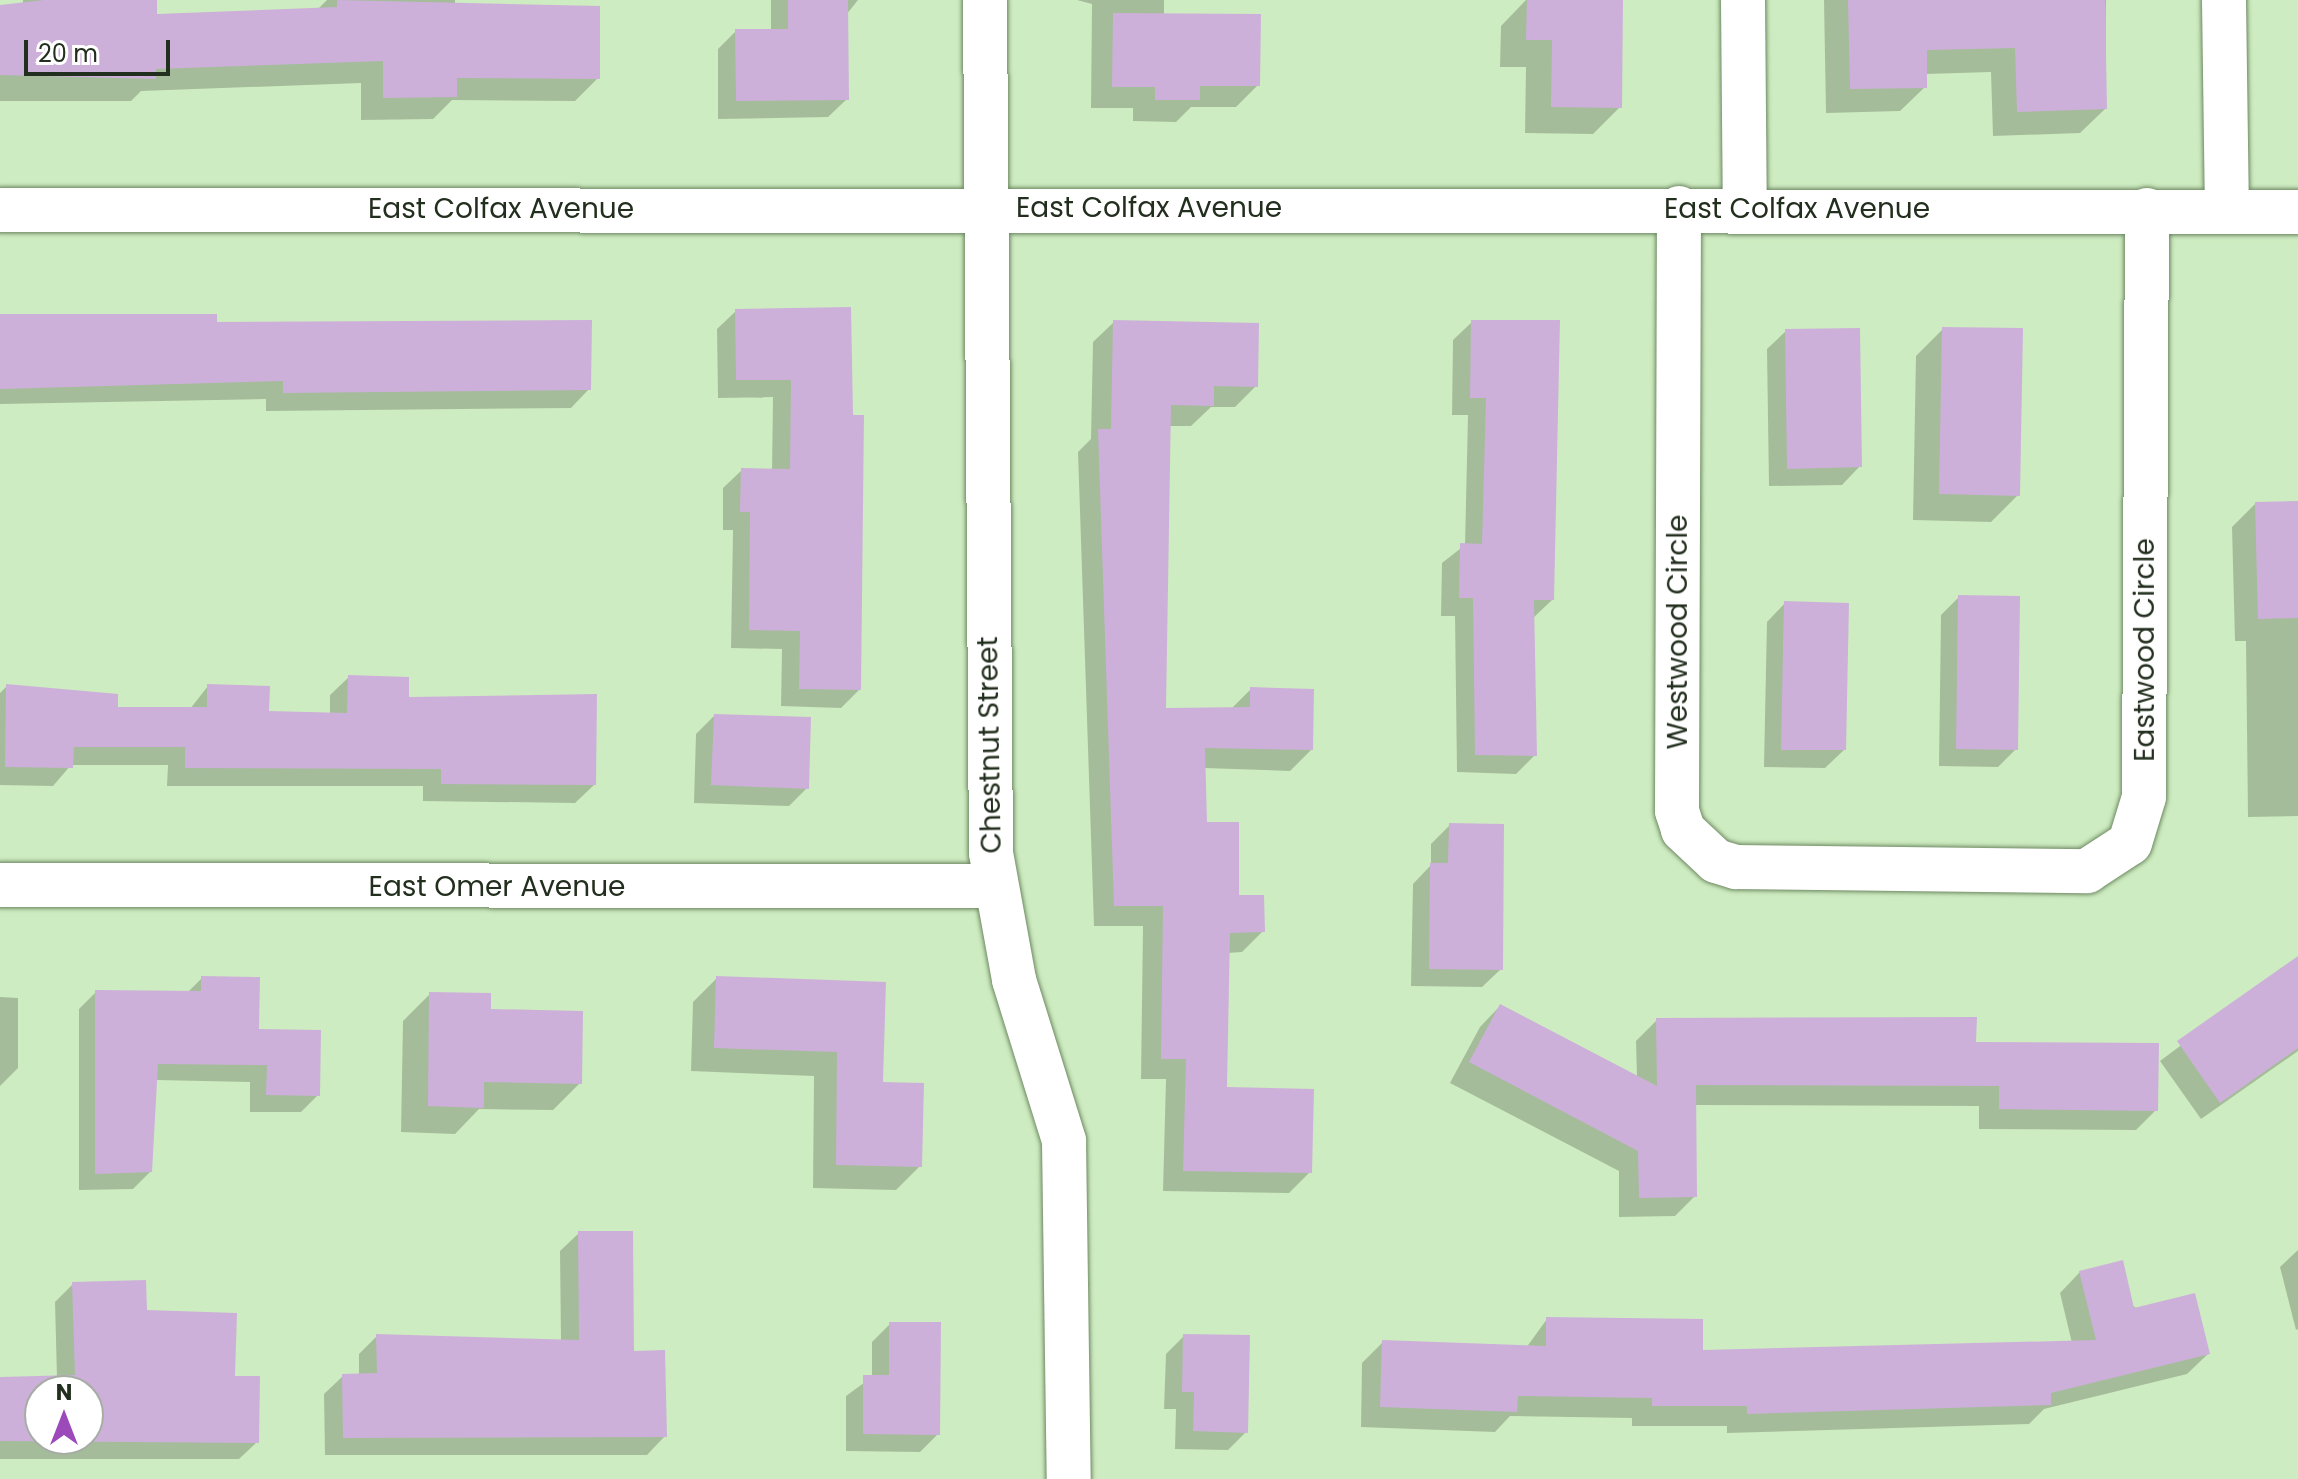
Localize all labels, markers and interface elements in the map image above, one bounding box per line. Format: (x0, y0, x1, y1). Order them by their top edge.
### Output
scale bar (28, 24, 174, 74)
text: 20 m (38, 37, 98, 70)
street label: East Colfax Avenue (1016, 191, 1282, 225)
street label: East Colfax Avenue (368, 192, 634, 226)
street label: East Colfax Avenue (1664, 192, 1930, 226)
street label: Westwood Circle (1661, 515, 1695, 749)
street label: Eastwood Circle (2128, 538, 2162, 762)
street label: Chestnut Street (971, 636, 1009, 854)
street label: East Omer Avenue (369, 870, 625, 904)
north arrow (24, 1375, 104, 1455)
text: N (56, 1377, 72, 1408)

